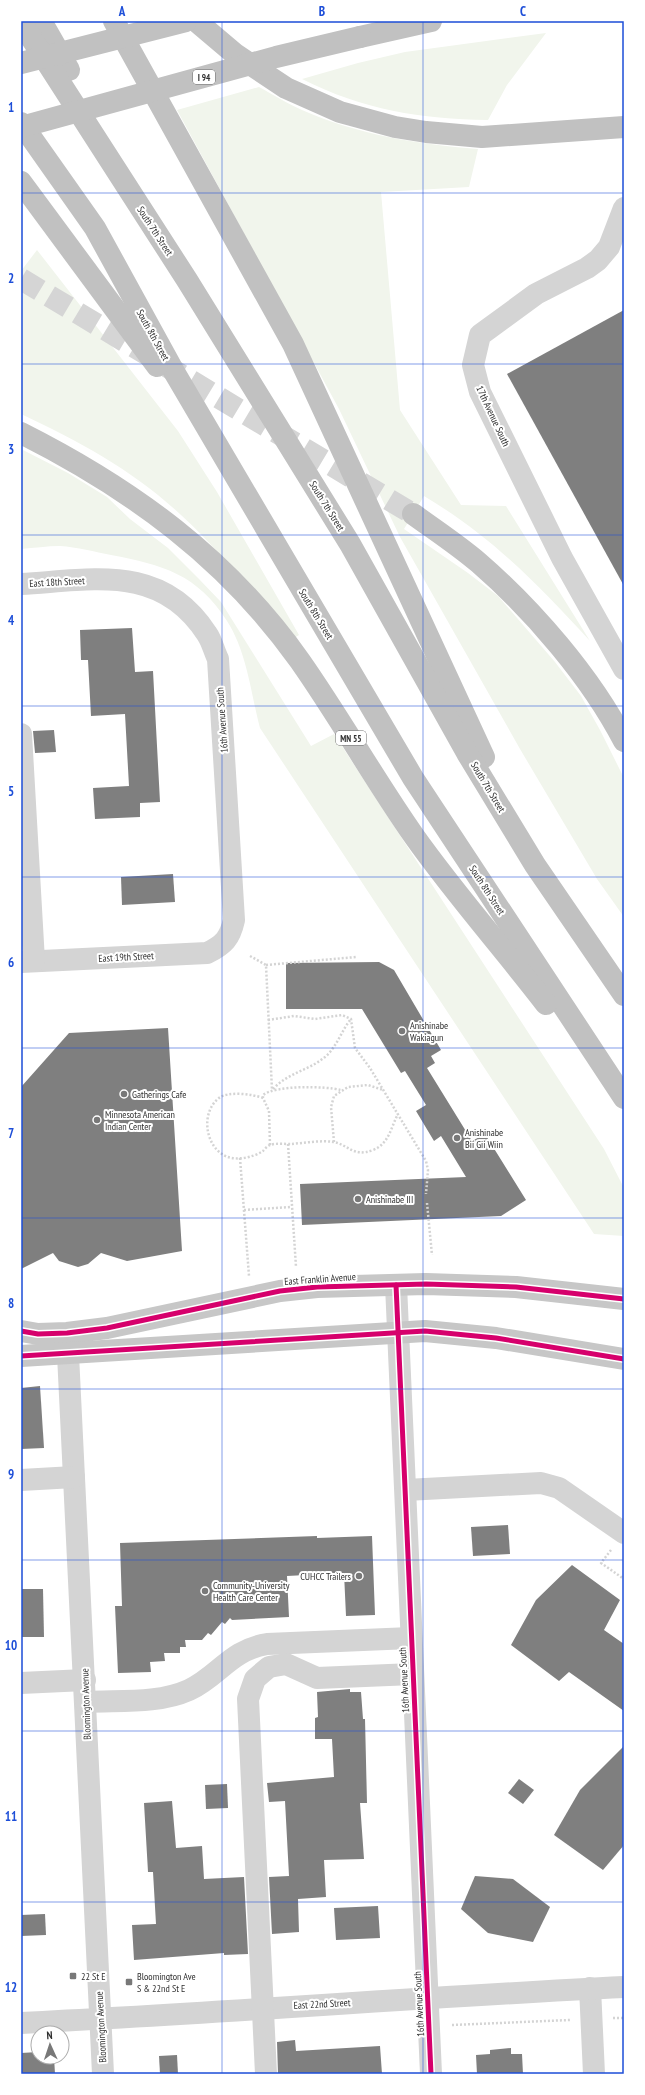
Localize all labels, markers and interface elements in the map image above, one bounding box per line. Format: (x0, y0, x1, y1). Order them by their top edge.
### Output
text: A (118, 3, 126, 20)
text: B (319, 3, 325, 20)
text: C (520, 3, 526, 20)
road number: I 94 (193, 70, 215, 84)
text: 1 (8, 99, 14, 116)
street label: South 7th Street (134, 204, 176, 258)
text: 2 (8, 270, 14, 287)
street label: South 8th Street (134, 307, 173, 363)
street label: 17th Avenue South (473, 384, 513, 448)
text: 3 (8, 441, 14, 458)
street label: South 7th Street (306, 479, 348, 534)
street label: East 18th Street (29, 574, 85, 590)
street label: South 8th Street (296, 586, 336, 642)
text: 4 (8, 612, 15, 629)
street label: 16th Avenue South (213, 687, 231, 753)
road number: MN 55 (336, 731, 366, 745)
street label: South 7th Street (468, 759, 508, 815)
text: 5 (8, 783, 14, 800)
street label: South 8th Street (466, 863, 508, 918)
street label: East 19th Street (98, 949, 154, 965)
text: 6 (8, 954, 14, 971)
place label: Anishinabe Wakiagun (410, 1019, 448, 1044)
marker: Anishinabe Wakiagun (397, 1026, 407, 1036)
place label: Gatherings Cafe (132, 1088, 186, 1101)
marker: Gatherings Cafe (119, 1089, 129, 1099)
place label: Minnesota American Indian Center (105, 1108, 175, 1133)
marker: Minnesota American Indian Center (92, 1115, 102, 1125)
text: 7 (8, 1125, 14, 1142)
place label: Anishinabe Bii Gii Wiin (465, 1126, 503, 1151)
marker: Anishinabe Bii Gii Wiin (452, 1133, 462, 1143)
place label: Anishinabe III (366, 1193, 413, 1206)
marker: Anishinabe III (353, 1194, 363, 1204)
street label: East Franklin Avenue (284, 1270, 356, 1288)
text: 8 (8, 1295, 14, 1312)
text: 9 (8, 1466, 14, 1483)
place label: CUHCC Trailers (300, 1570, 352, 1583)
marker: CUHCC Trailers (354, 1571, 364, 1581)
place label: Community-University Health Care Center (213, 1579, 290, 1604)
marker: Community-University Health Care Center (200, 1586, 210, 1596)
text: 10 (5, 1637, 17, 1654)
street label: 16th Avenue South (396, 1647, 412, 1713)
street label: Bloomington Avenue (78, 1668, 94, 1740)
text: 11 (5, 1808, 17, 1825)
place label: 22 St E (81, 1970, 106, 1983)
place label: Bloomington Ave S & 22nd St E (137, 1970, 196, 1995)
marker: 22 St E (68, 1971, 78, 1981)
street label: 16th Avenue South (411, 1971, 427, 2037)
marker: Bloomington Ave S & 22nd St E (124, 1977, 134, 1987)
text: 12 (5, 1979, 17, 1996)
street label: Bloomington Avenue (93, 1991, 109, 2063)
street label: East 22nd Street (293, 1996, 351, 2012)
north arrow (30, 2025, 70, 2065)
text: N (46, 2028, 53, 2042)

